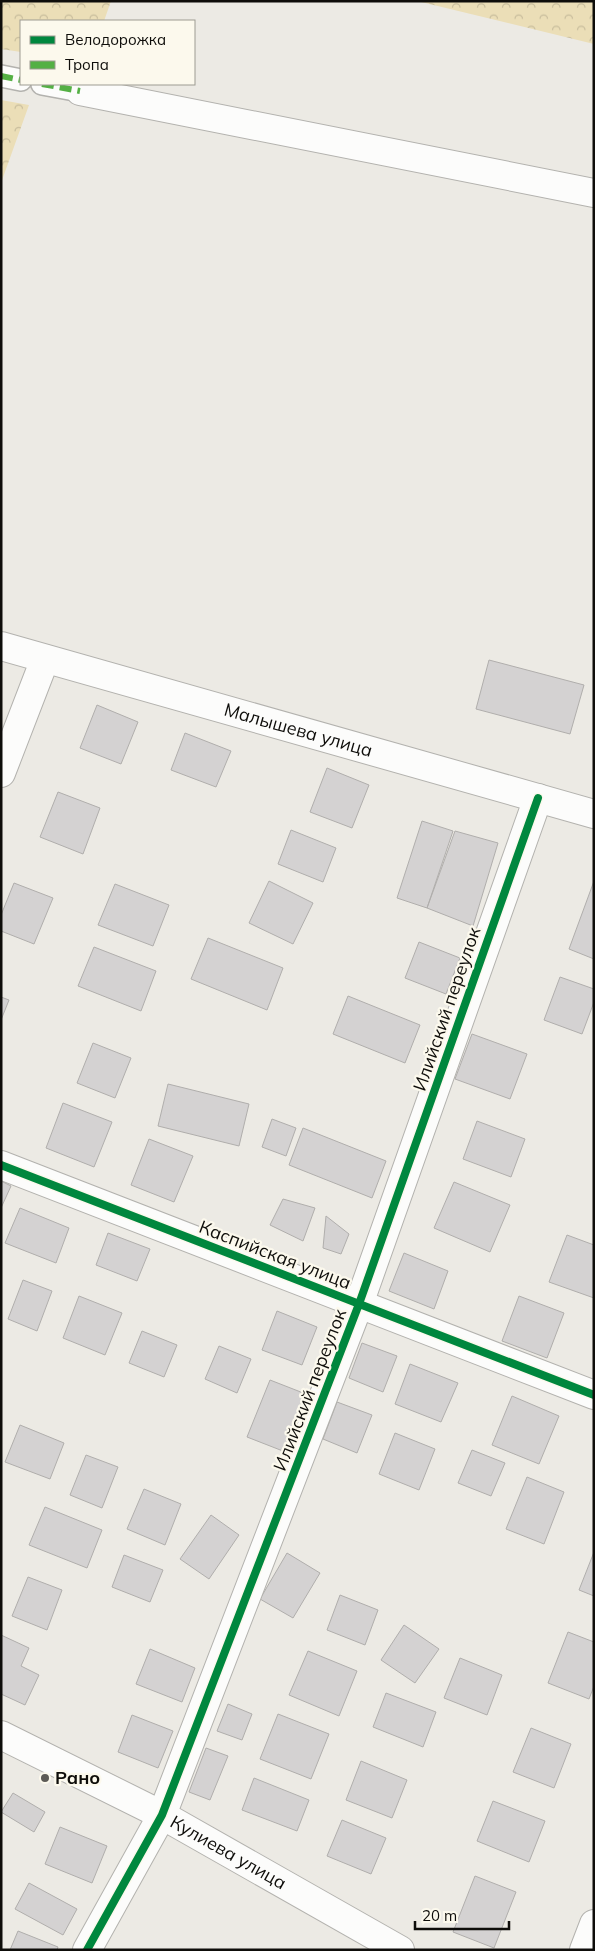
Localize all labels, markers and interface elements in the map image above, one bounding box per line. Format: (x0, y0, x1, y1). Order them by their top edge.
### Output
legend (20, 20, 195, 85)
text: Велодорожка (65, 30, 166, 49)
text: Тропа (65, 55, 109, 74)
street label: Малышева улица (222, 698, 375, 762)
street label: Илийский переулок (408, 924, 485, 1094)
street label: Каспийская улица (196, 1215, 354, 1294)
street label: Илийский переулок (268, 1305, 351, 1474)
place label: Рано (55, 1766, 100, 1789)
marker: Рано (39, 1772, 51, 1784)
street label: Кулиева улица (166, 1810, 291, 1894)
scale bar (415, 1898, 509, 1930)
text: 20 m (422, 1906, 457, 1925)

